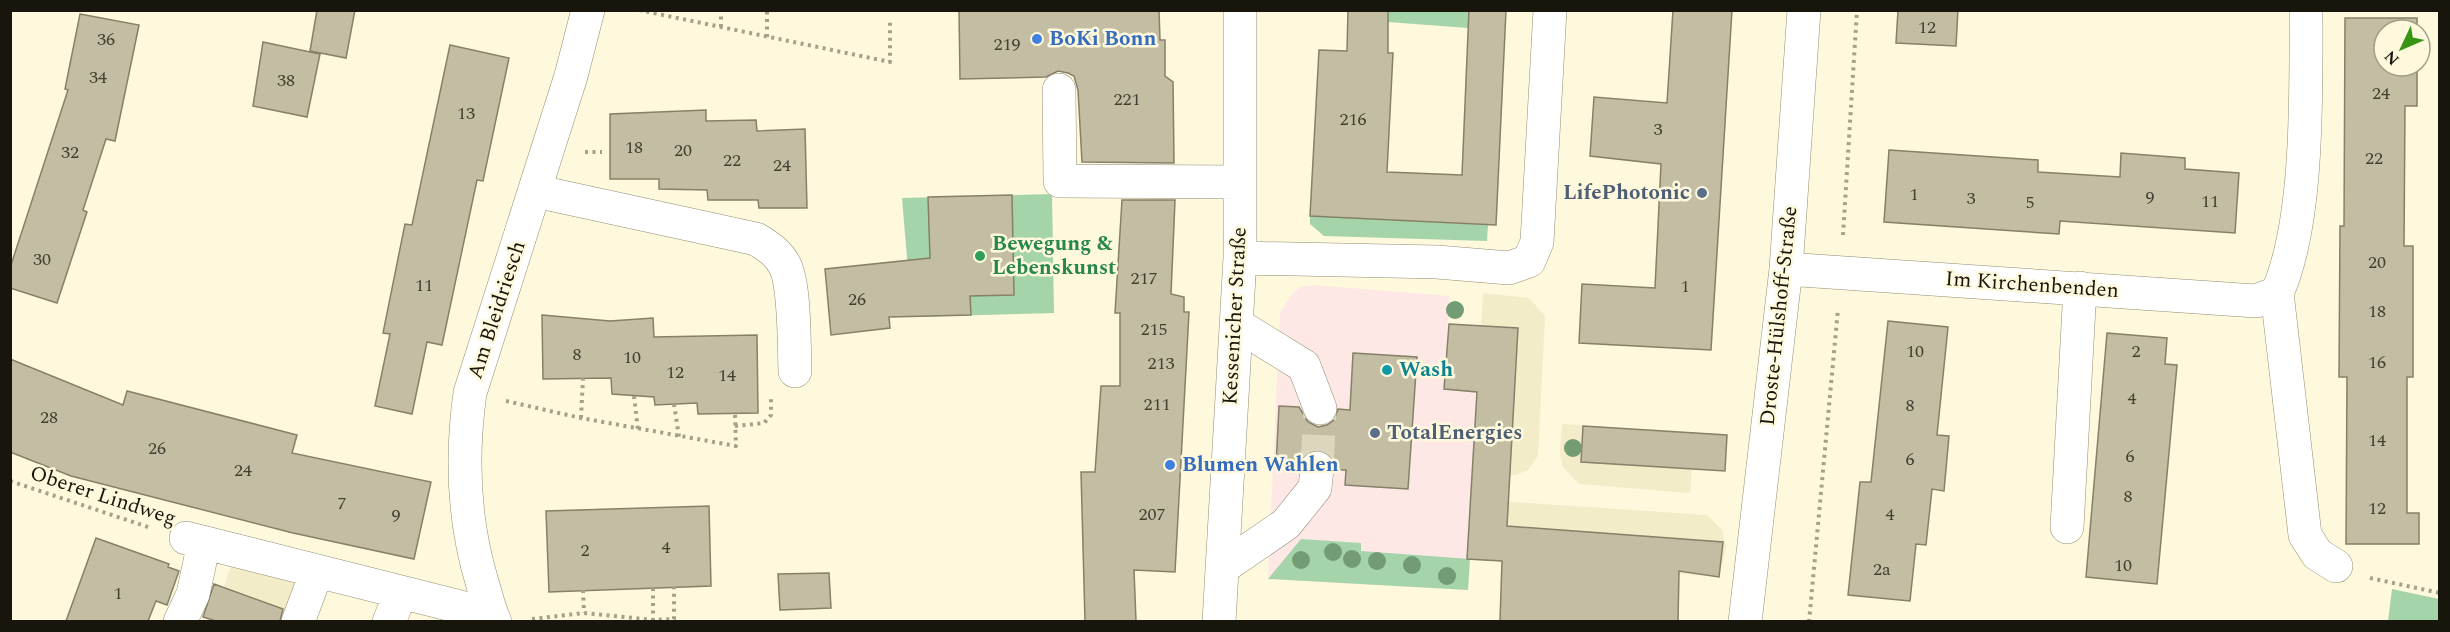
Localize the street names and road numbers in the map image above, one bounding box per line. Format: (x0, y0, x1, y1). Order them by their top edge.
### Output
street label: Droste-Hülshoff-Straße (1752, 205, 1806, 427)
street label: Kessenicher Straße (1214, 226, 1256, 406)
street label: Am Bleidriesch (460, 237, 534, 383)
street label: Im Kirchenbenden (1944, 263, 2120, 307)
street label: Oberer Lindweg (26, 457, 180, 535)

